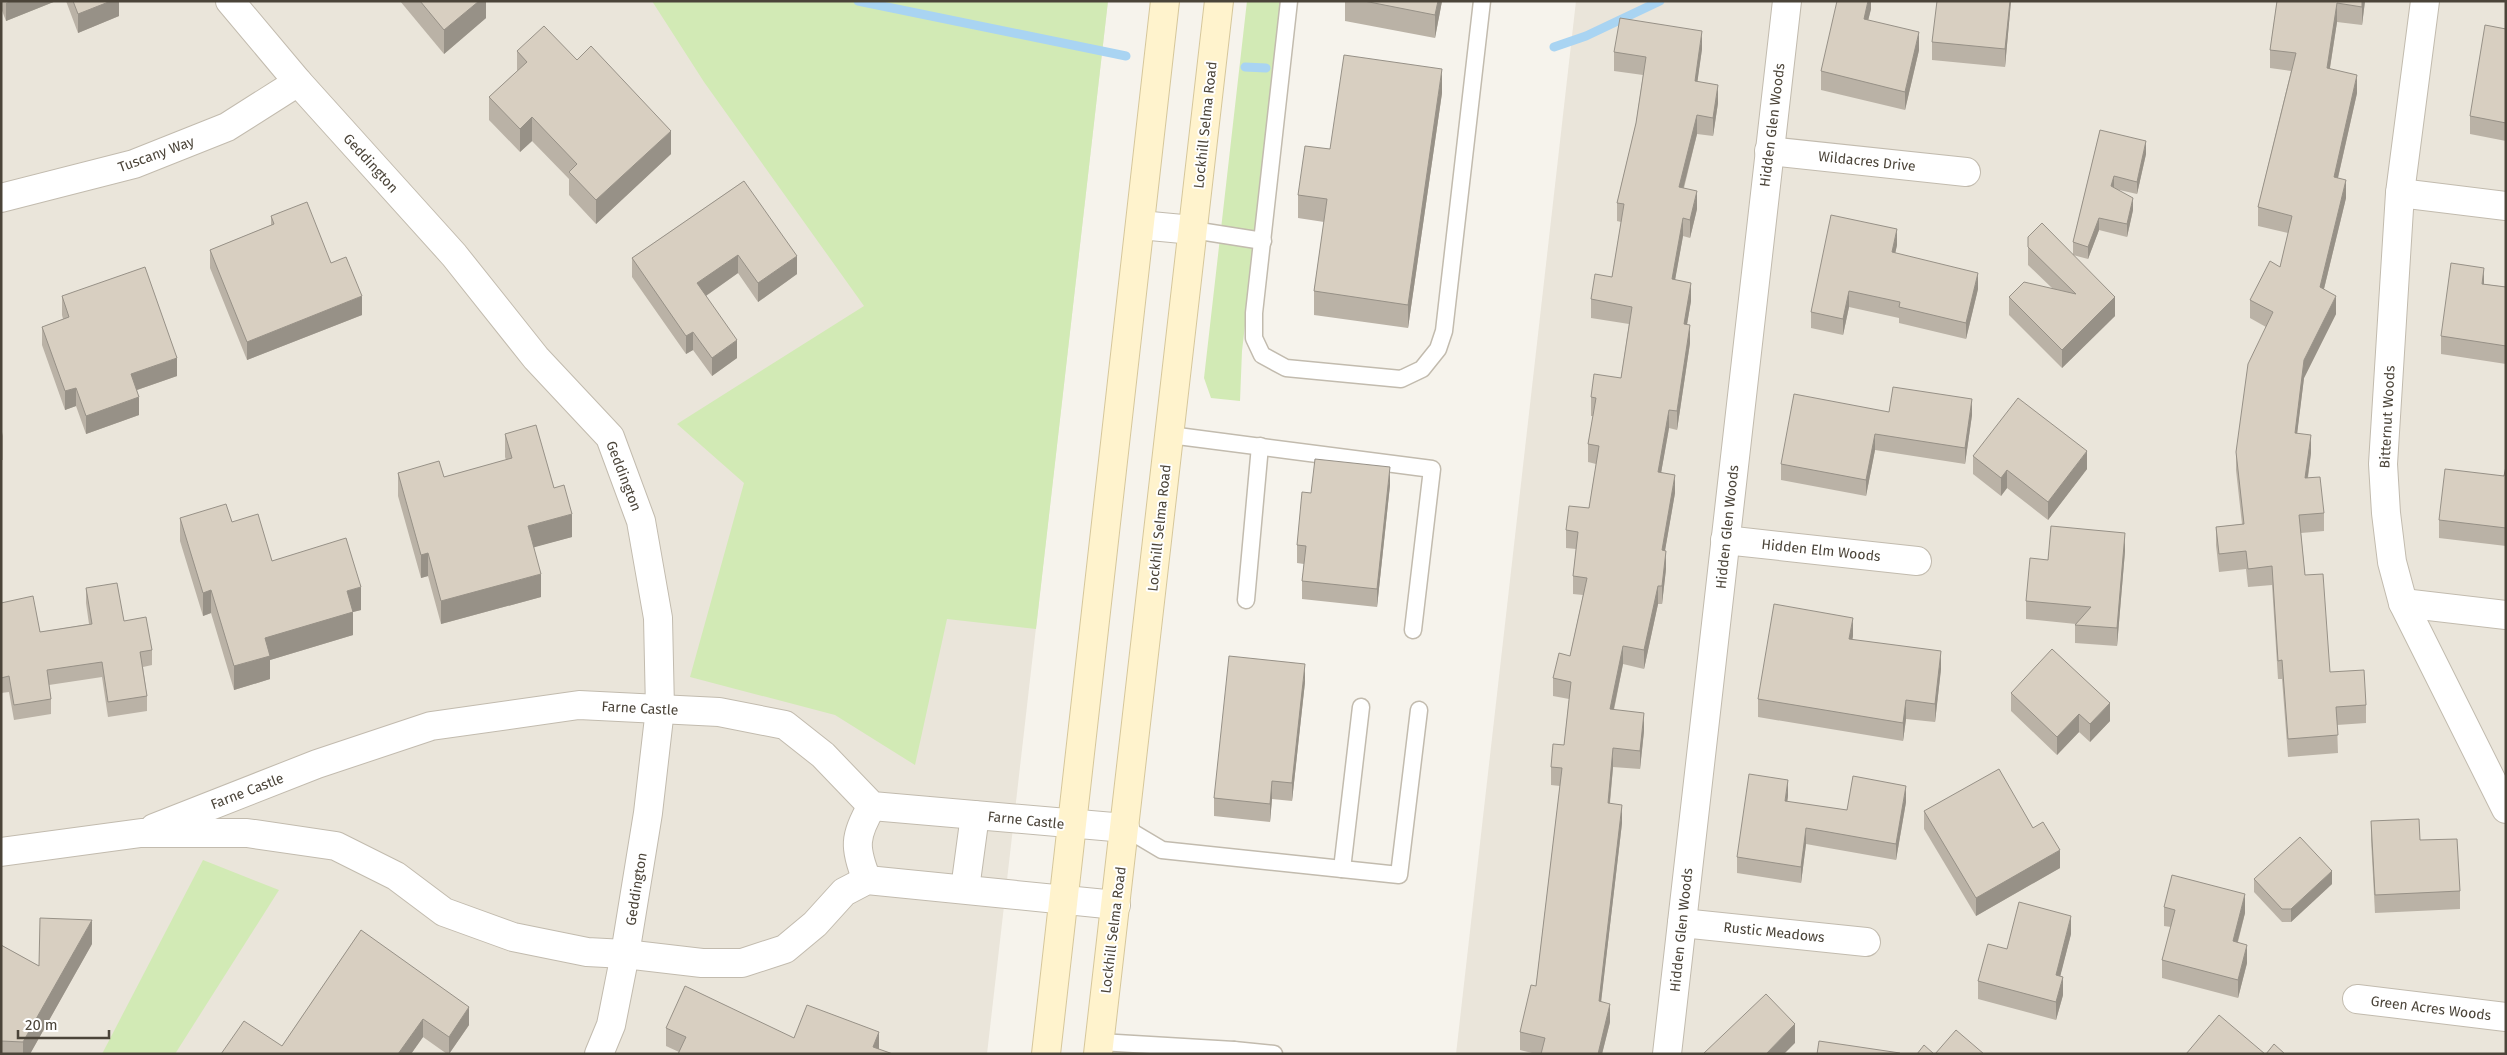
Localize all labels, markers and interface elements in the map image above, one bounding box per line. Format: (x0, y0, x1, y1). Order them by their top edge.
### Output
street label: Lockhill Selma Road (1190, 61, 1221, 189)
street label: Hidden Glen Woods (1756, 62, 1789, 188)
street label: Geddington (340, 130, 402, 196)
street label: Tuscany Way (116, 133, 197, 176)
street label: Wildacres Drive (1817, 148, 1917, 175)
street label: Bitternut Woods (2376, 365, 2399, 469)
street label: Geddington (602, 439, 645, 514)
street label: Lockhill Selma Road (1144, 464, 1175, 592)
street label: Hidden Glen Woods (1713, 464, 1743, 590)
street label: Hidden Elm Woods (1761, 536, 1882, 565)
street label: Farne Castle (601, 698, 679, 719)
street label: Farne Castle (208, 770, 286, 813)
street label: Farne Castle (987, 808, 1065, 833)
street label: Geddington (622, 851, 651, 927)
street label: Lockhill Selma Road (1097, 866, 1130, 994)
street label: Hidden Glen Woods (1667, 867, 1697, 993)
street label: Rustic Meadows (1722, 919, 1826, 946)
street label: Green Acres Woods (2370, 993, 2493, 1024)
scale bar (18, 1008, 109, 1040)
text: 20 m (25, 1016, 58, 1034)

